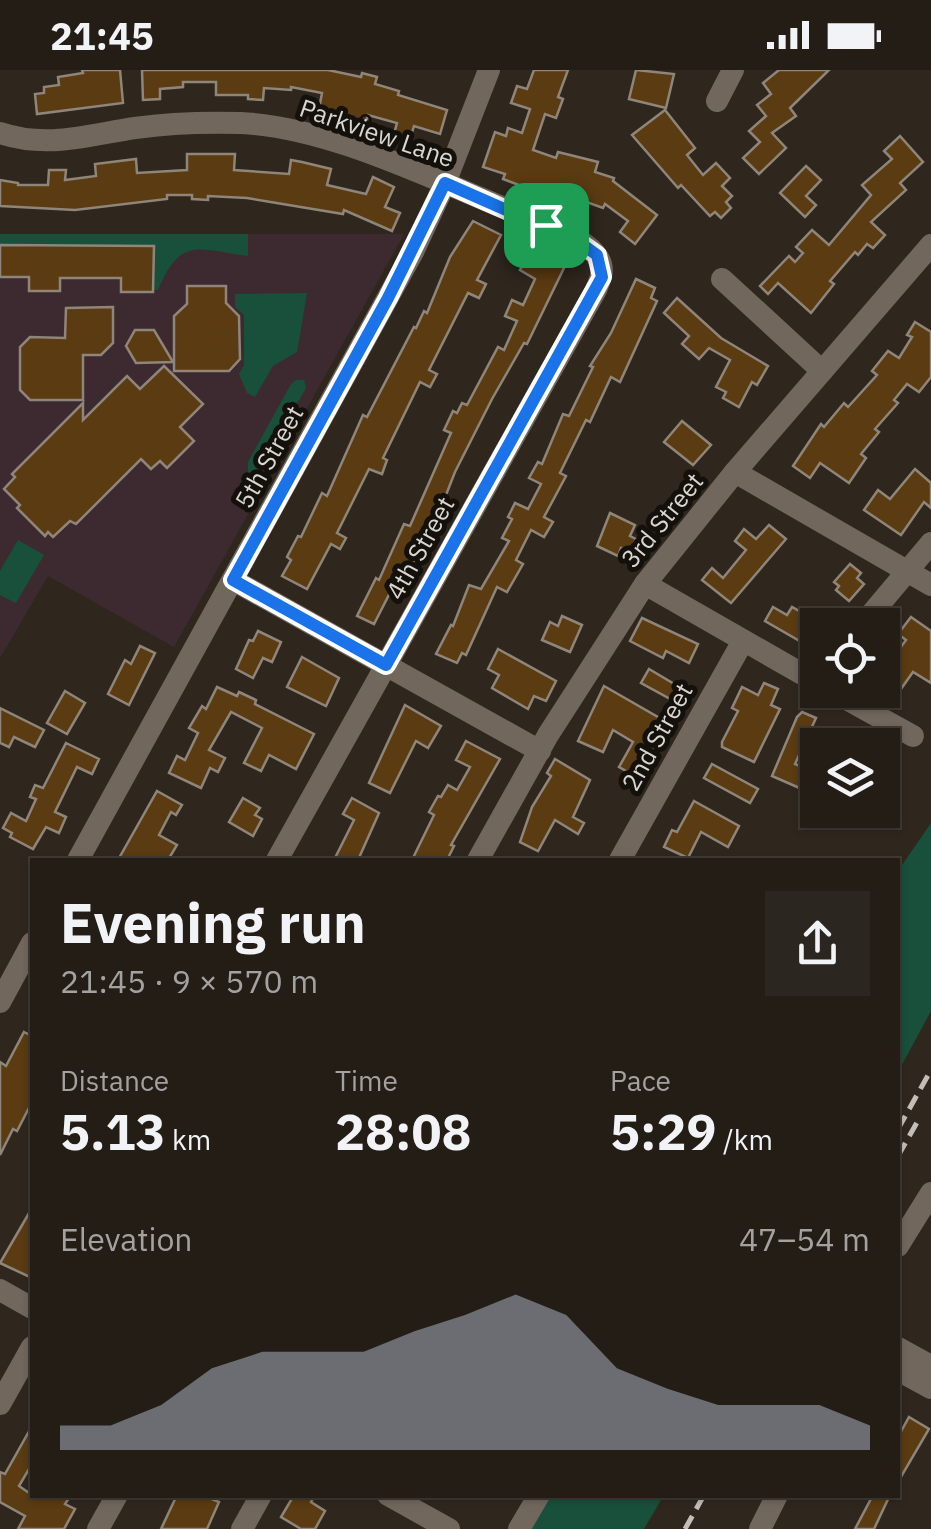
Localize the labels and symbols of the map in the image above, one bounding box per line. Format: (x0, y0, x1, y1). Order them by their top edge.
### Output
street label: Parkview Lane (296, 91, 459, 174)
pin (504, 183, 589, 268)
street label: 5th Street (227, 400, 310, 514)
street label: 3rd Street (613, 465, 710, 574)
street label: 4th Street (378, 491, 461, 605)
street label: 2nd Street (613, 677, 700, 796)

